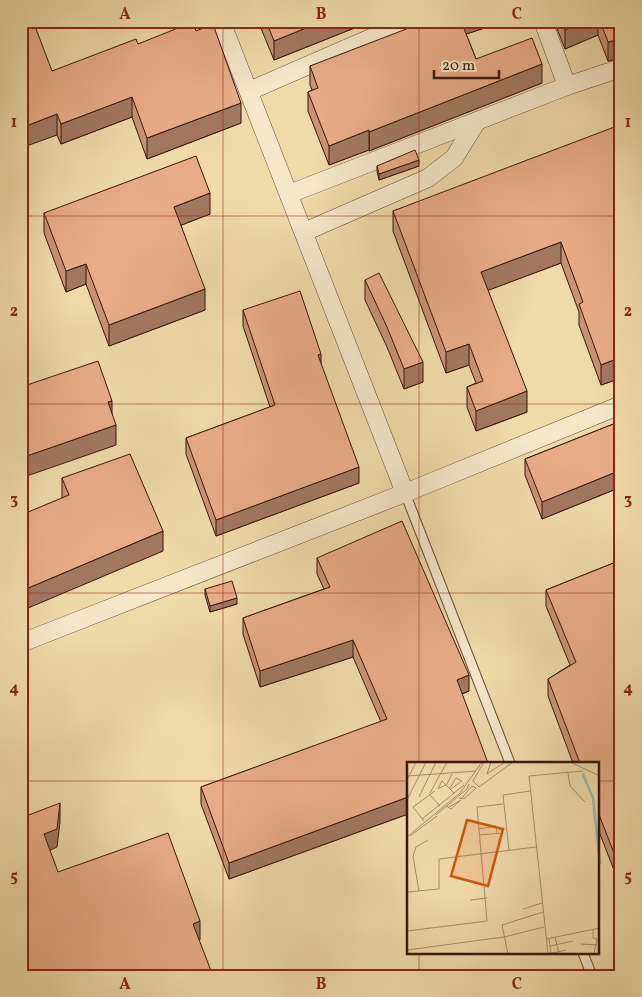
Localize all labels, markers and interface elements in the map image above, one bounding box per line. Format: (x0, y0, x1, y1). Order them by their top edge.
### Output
text: A (119, 4, 131, 26)
text: B (316, 4, 327, 26)
text: C (512, 4, 522, 26)
scale bar (434, 48, 500, 80)
text: 20 m (442, 56, 475, 77)
text: 1 (11, 112, 17, 134)
text: 1 (625, 112, 631, 134)
text: 2 (10, 301, 18, 323)
text: 2 (624, 301, 632, 323)
text: 3 (10, 489, 18, 511)
text: 3 (624, 489, 632, 511)
text: 4 (9, 678, 19, 700)
text: 4 (623, 678, 633, 700)
inset map (407, 762, 600, 954)
text: 5 (10, 866, 18, 888)
text: 5 (624, 866, 632, 888)
text: A (119, 974, 131, 996)
text: B (316, 974, 327, 996)
text: C (512, 974, 522, 996)

